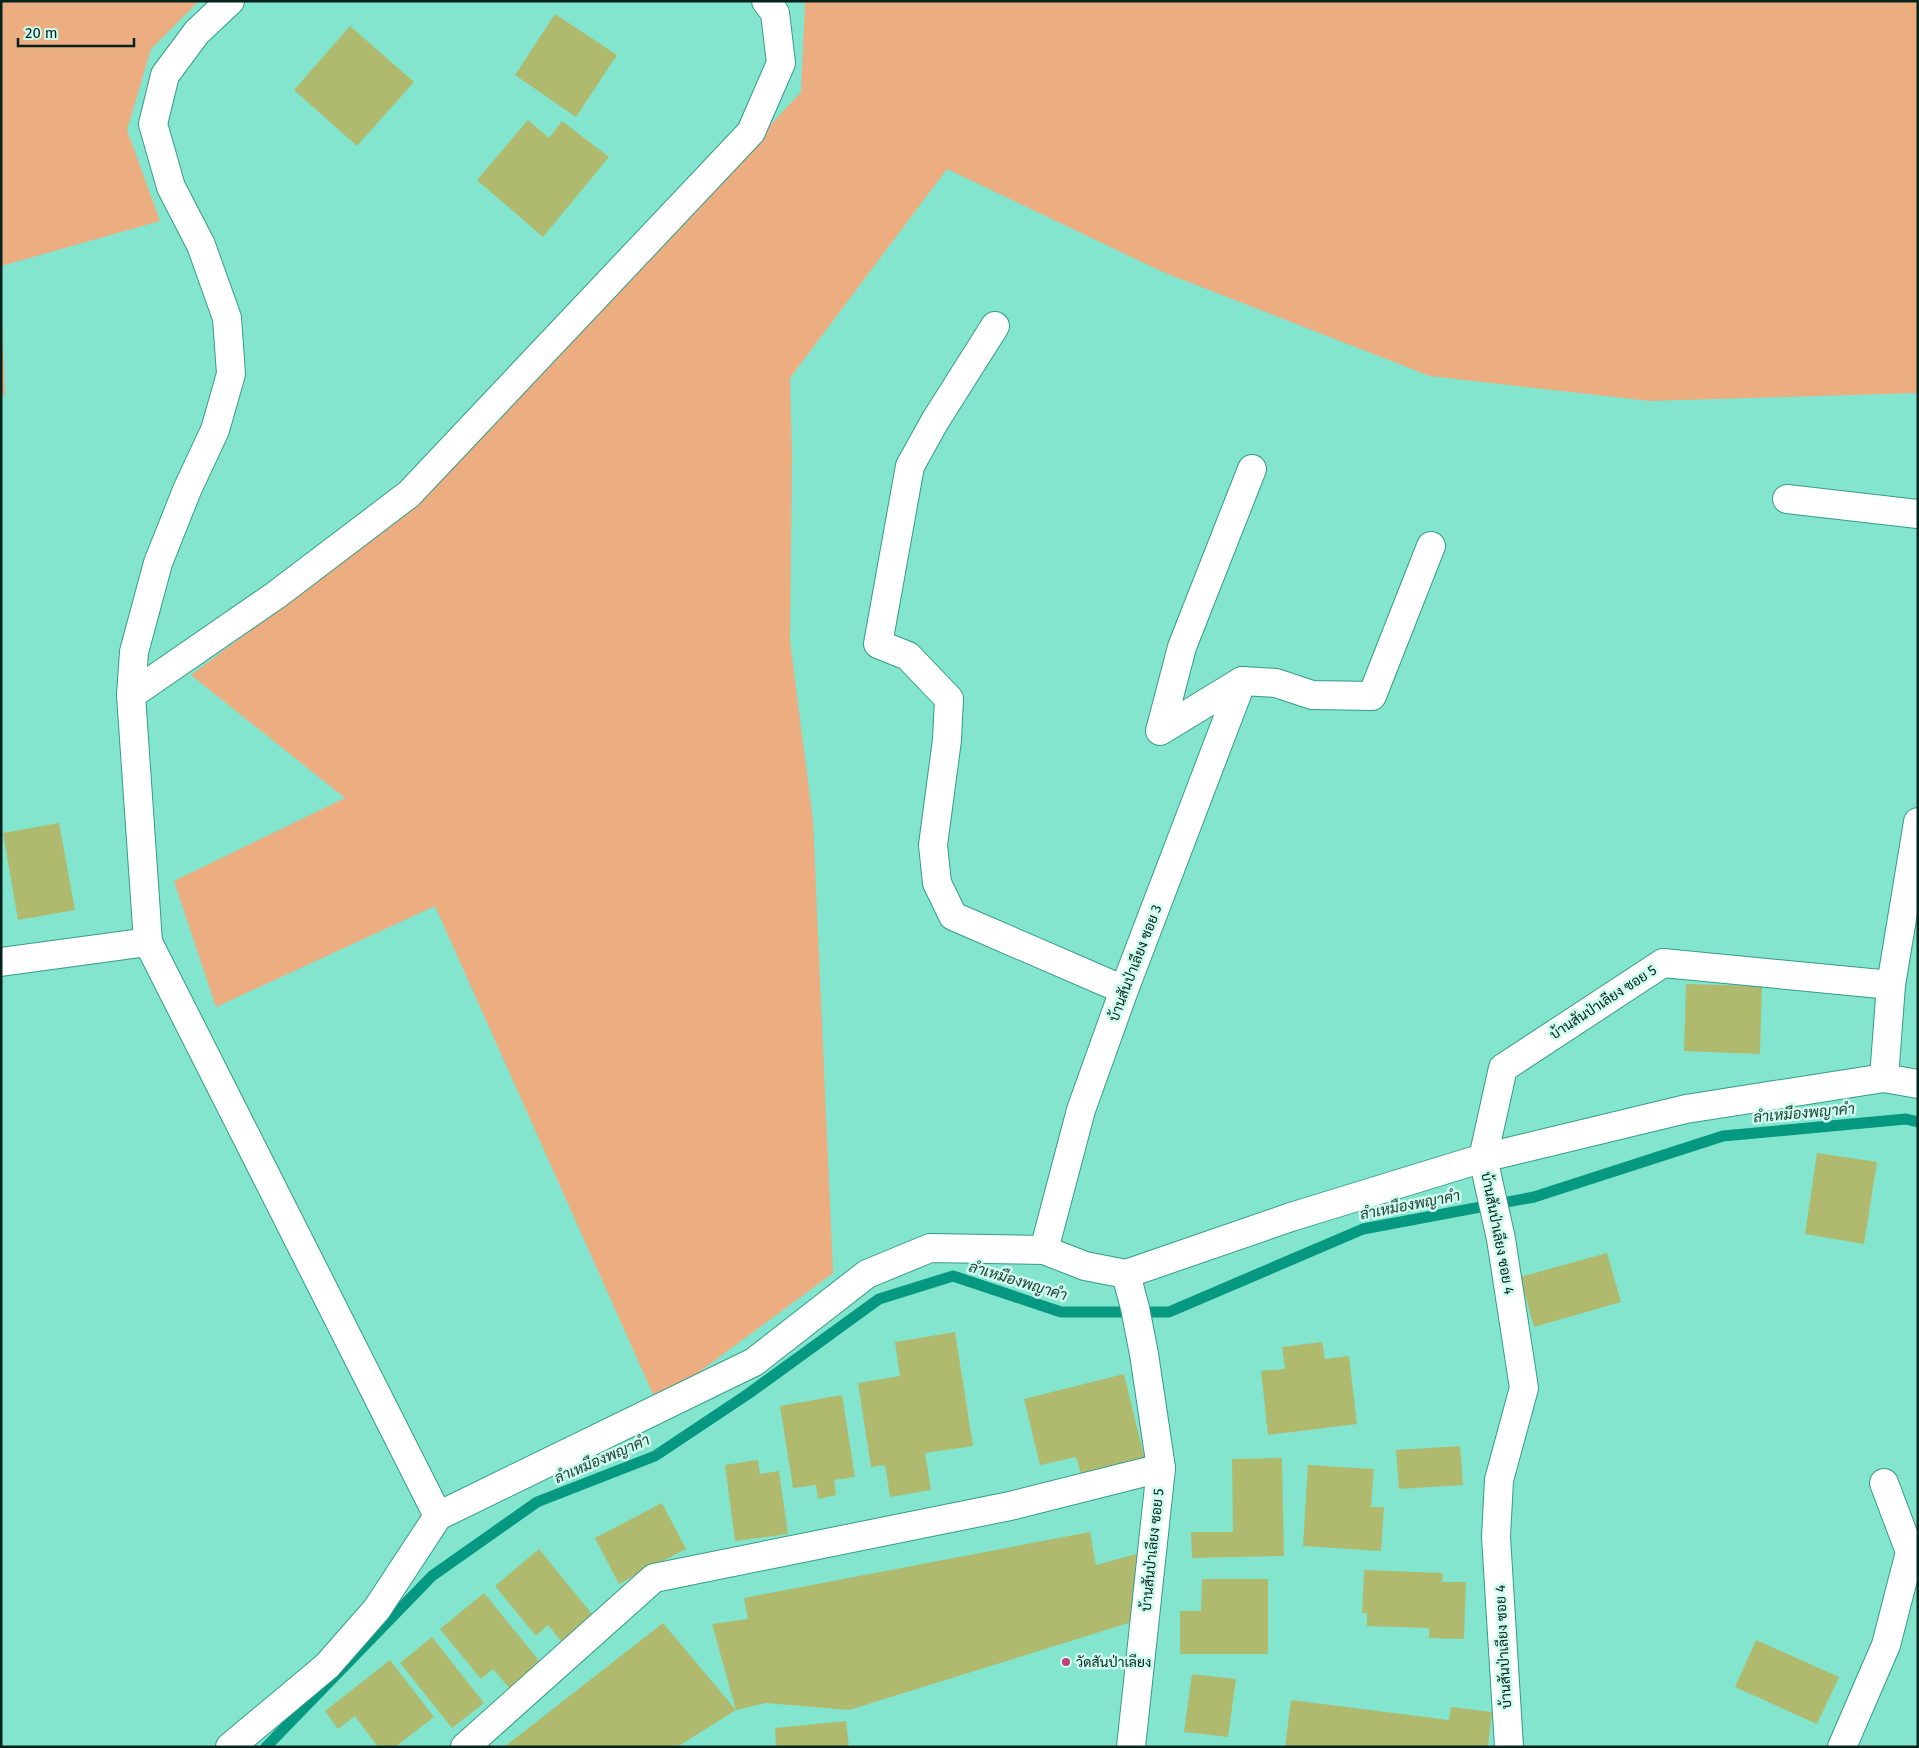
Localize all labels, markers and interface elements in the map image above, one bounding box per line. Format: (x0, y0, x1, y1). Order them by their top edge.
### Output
scale bar (18, 15, 134, 47)
text: 20 m (25, 24, 58, 42)
street label: บ้านสันป่าเลียง ซอย 3 (1104, 902, 1166, 1024)
street label: บ้านสันป่าเลียง ซอย 5 (1546, 961, 1660, 1043)
water label: ลำเหมืองพญาคำ (1752, 1099, 1856, 1126)
street label: บ้านสันป่าเลียง ซอย 4 (1477, 1170, 1519, 1296)
water label: ลำเหมืองพญาคำ (1358, 1185, 1462, 1224)
water label: ลำเหมืองพญาคำ (967, 1257, 1070, 1304)
water label: ลำเหมืองพญาคำ (551, 1430, 652, 1487)
street label: บ้านสันป่าเลียง ซอย 5 (1137, 1487, 1167, 1613)
street label: บ้านสันป่าเลียง ซอย 4 (1491, 1584, 1515, 1710)
place label: วัดสันป่าเลียง (1076, 1653, 1151, 1671)
marker: วัดสันป่าเลียง (1060, 1656, 1072, 1668)

